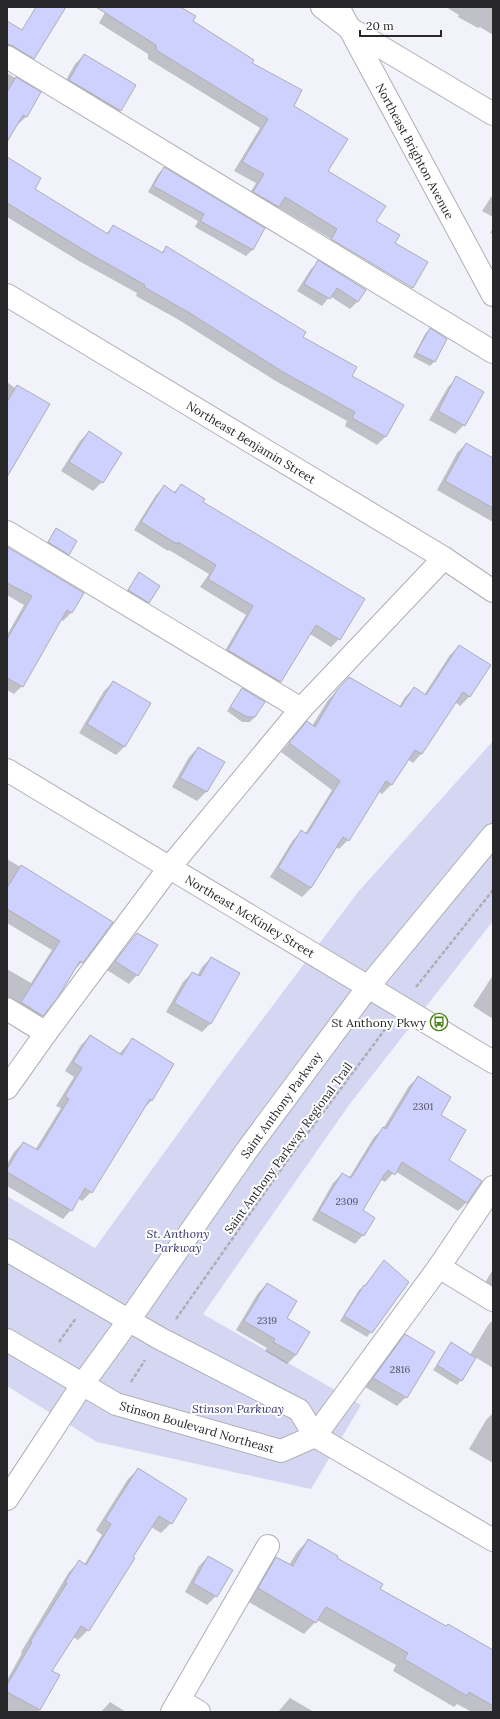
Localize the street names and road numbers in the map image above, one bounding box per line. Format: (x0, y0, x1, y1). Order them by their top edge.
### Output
street label: Northeast Brighton Avenue (373, 80, 458, 222)
street label: Northeast Benjamin Street (184, 397, 319, 487)
street label: Northeast McKinley Street (183, 871, 318, 961)
street label: Saint Anthony Parkway (237, 1048, 325, 1161)
street label: Saint Anthony Parkway Regional Trail (221, 1059, 355, 1237)
street label: Stinson Boulevard Northeast (118, 1398, 276, 1456)

